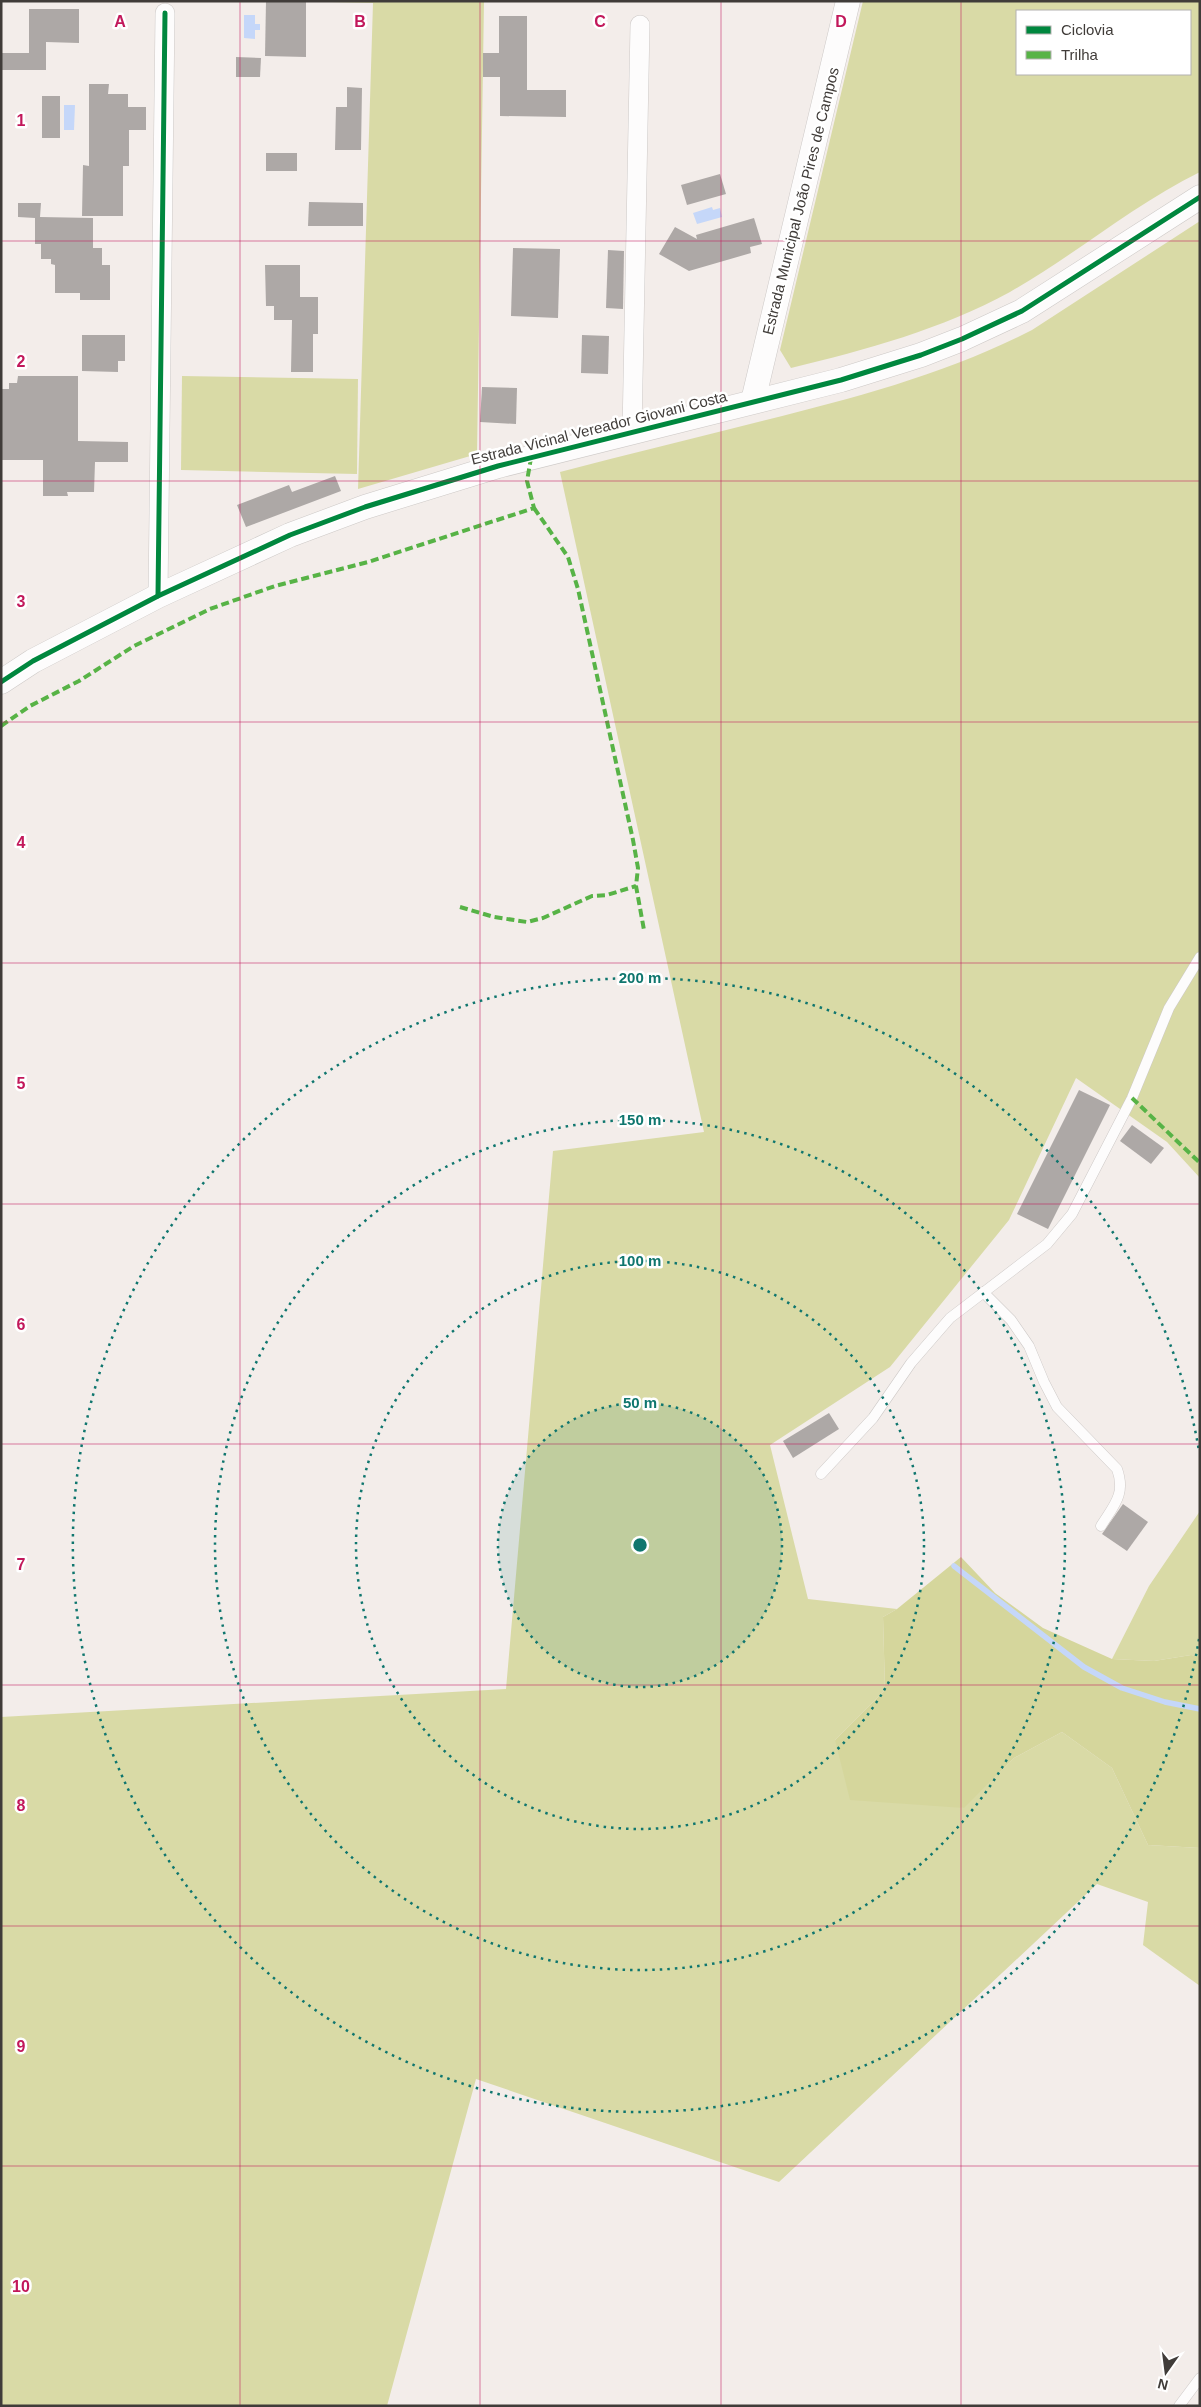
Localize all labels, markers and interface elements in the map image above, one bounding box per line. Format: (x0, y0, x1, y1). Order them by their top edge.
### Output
legend (1016, 10, 1191, 75)
text: A (114, 13, 126, 30)
text: B (354, 13, 366, 30)
text: C (594, 13, 606, 30)
text: D (835, 13, 847, 30)
text: Ciclovia (1061, 21, 1114, 38)
text: Trilha (1061, 46, 1099, 63)
street label: Estrada Municipal João Pires de Campos (759, 65, 842, 336)
text: 1 (17, 112, 26, 129)
text: 2 (17, 353, 26, 370)
street label: Estrada Vicinal Vereador Giovani Costa (469, 387, 729, 468)
text: 3 (17, 593, 26, 610)
text: 4 (17, 834, 26, 851)
text: 200 m (619, 969, 661, 986)
text: 5 (17, 1075, 26, 1092)
text: 150 m (619, 1111, 661, 1128)
text: 100 m (619, 1252, 661, 1269)
text: 6 (17, 1316, 26, 1333)
text: 50 m (623, 1394, 657, 1411)
centre of rings (631, 1536, 649, 1554)
text: 7 (17, 1556, 26, 1573)
text: 8 (17, 1797, 26, 1814)
text: 9 (17, 2038, 26, 2055)
text: 10 (12, 2278, 30, 2295)
north arrow (1141, 2347, 1191, 2397)
text: N (1156, 2376, 1170, 2394)

